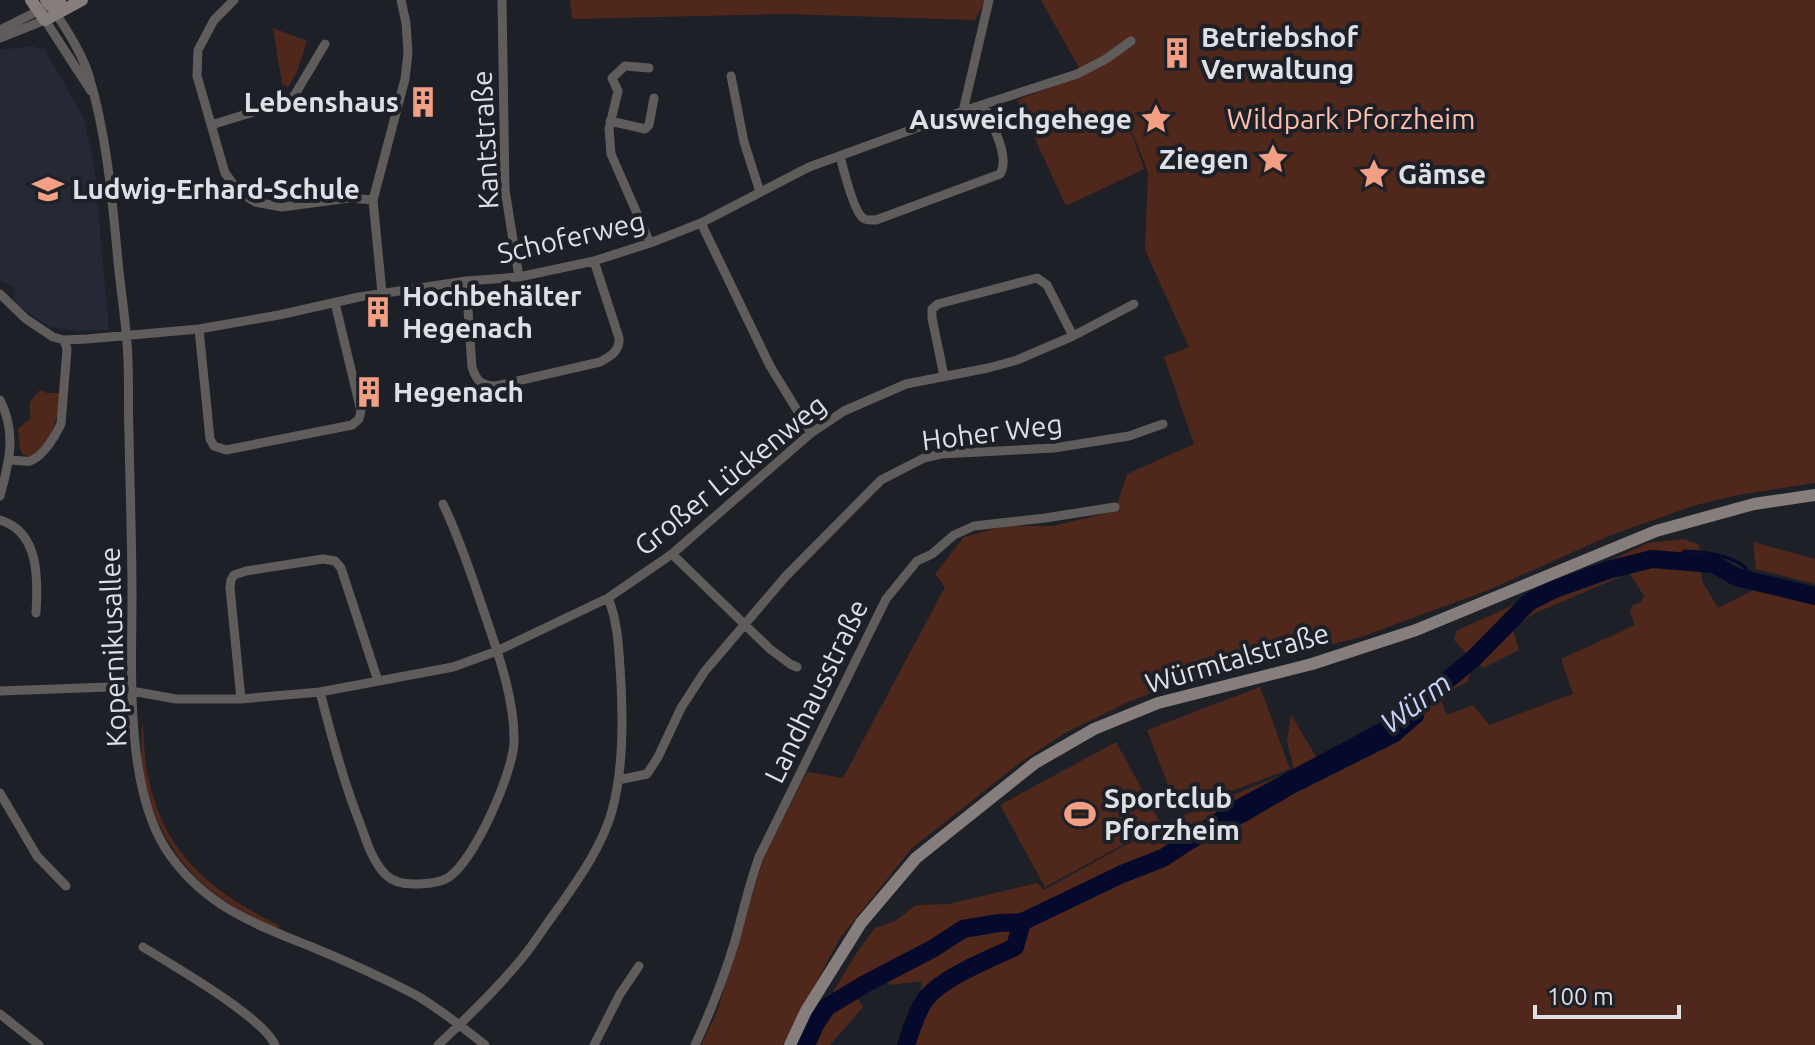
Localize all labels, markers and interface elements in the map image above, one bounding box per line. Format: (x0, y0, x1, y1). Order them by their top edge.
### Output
place label: Betriebshof Verwaltung (1201, 21, 1358, 84)
building icon: Betriebshof Verwaltung (1160, 36, 1194, 70)
street label: Kantstraße (465, 70, 504, 210)
building icon: Lebenshaus (406, 85, 440, 119)
place label: Lebenshaus (244, 86, 399, 117)
place icon: Ausweichgehege (1139, 102, 1173, 136)
place label: Ausweichgehege (909, 103, 1132, 134)
park label: Wildpark Pforzheim (1227, 103, 1475, 134)
place icon: Ziegen (1256, 142, 1290, 176)
place label: Ziegen (1159, 143, 1249, 174)
place icon: Gämse (1357, 157, 1391, 191)
place label: Gämse (1398, 158, 1486, 189)
school or university icon: Ludwig-Erhard-Schule (31, 172, 65, 206)
place label: Ludwig-Erhard-Schule (72, 173, 360, 204)
street label: Schoferweg (494, 204, 648, 269)
place label: Hochbehälter Hegenach (402, 280, 582, 343)
building icon: Hochbehälter Hegenach (361, 295, 395, 329)
building icon: Hegenach (352, 375, 386, 409)
place label: Hegenach (393, 376, 524, 407)
street label: Großer Lückenweg (628, 388, 831, 561)
street label: Hoher Weg (920, 408, 1064, 456)
street label: Kopernikusallee (94, 546, 131, 748)
street label: Landhausstraße (758, 594, 873, 787)
street label: Würmtalstraße (1141, 616, 1332, 699)
water label: Würm (1374, 665, 1457, 740)
place label: Sportclub Pforzheim (1104, 782, 1240, 845)
sports icon: Sportclub Pforzheim (1063, 797, 1097, 831)
scale bar (1535, 969, 1679, 1019)
text: 100 m (1547, 983, 1614, 1010)

